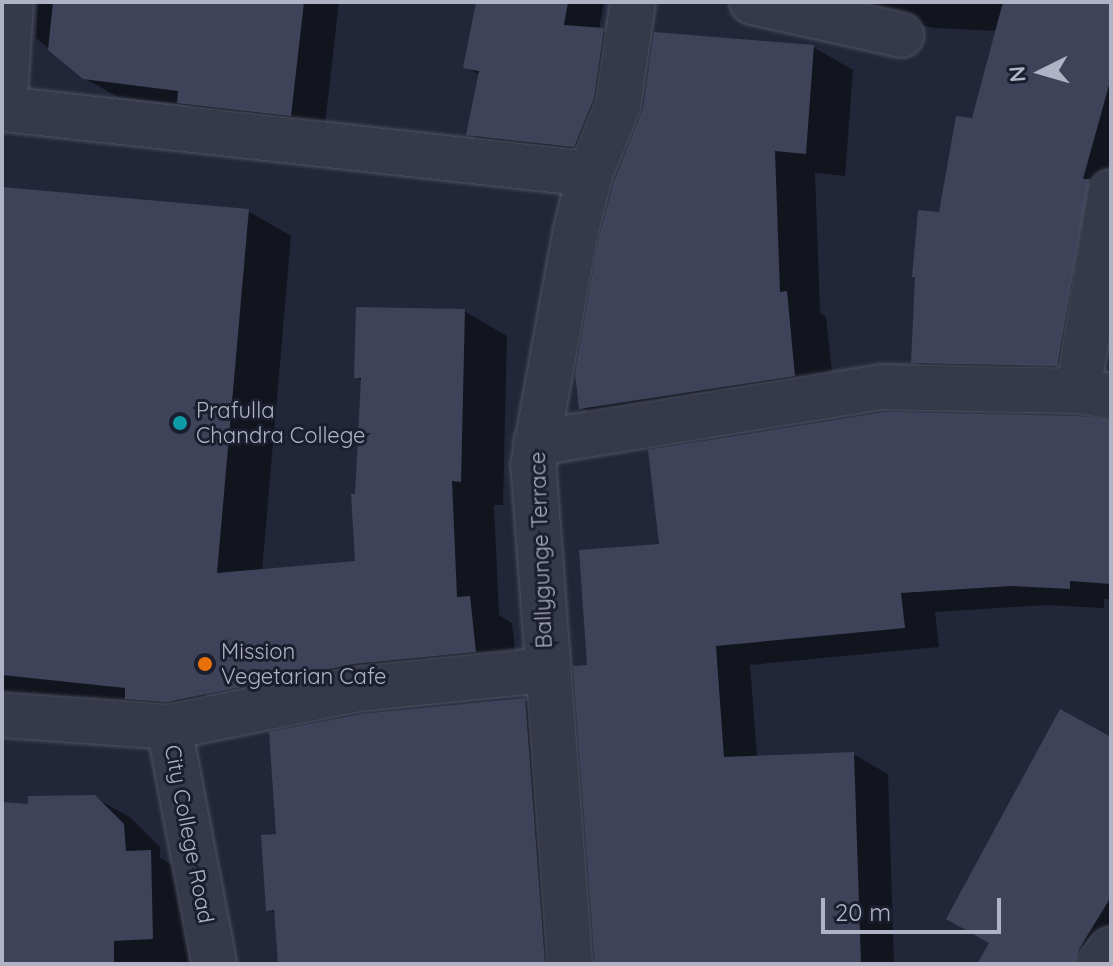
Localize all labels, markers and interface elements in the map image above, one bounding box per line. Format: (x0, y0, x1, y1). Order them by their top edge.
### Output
north arrow (1001, 32, 1081, 112)
text: N (1002, 65, 1032, 83)
place label: Prafulla Chandra College (196, 397, 365, 448)
marker: Prafulla Chandra College (171, 414, 189, 432)
street label: Ballygunge Terrace (524, 451, 558, 649)
place label: Mission Vegetarian Cafe (221, 638, 386, 690)
marker: Mission Vegetarian Cafe (196, 655, 214, 673)
street label: City College Road (159, 743, 219, 925)
scale bar (825, 882, 1005, 932)
text: 20 m (835, 897, 891, 927)

